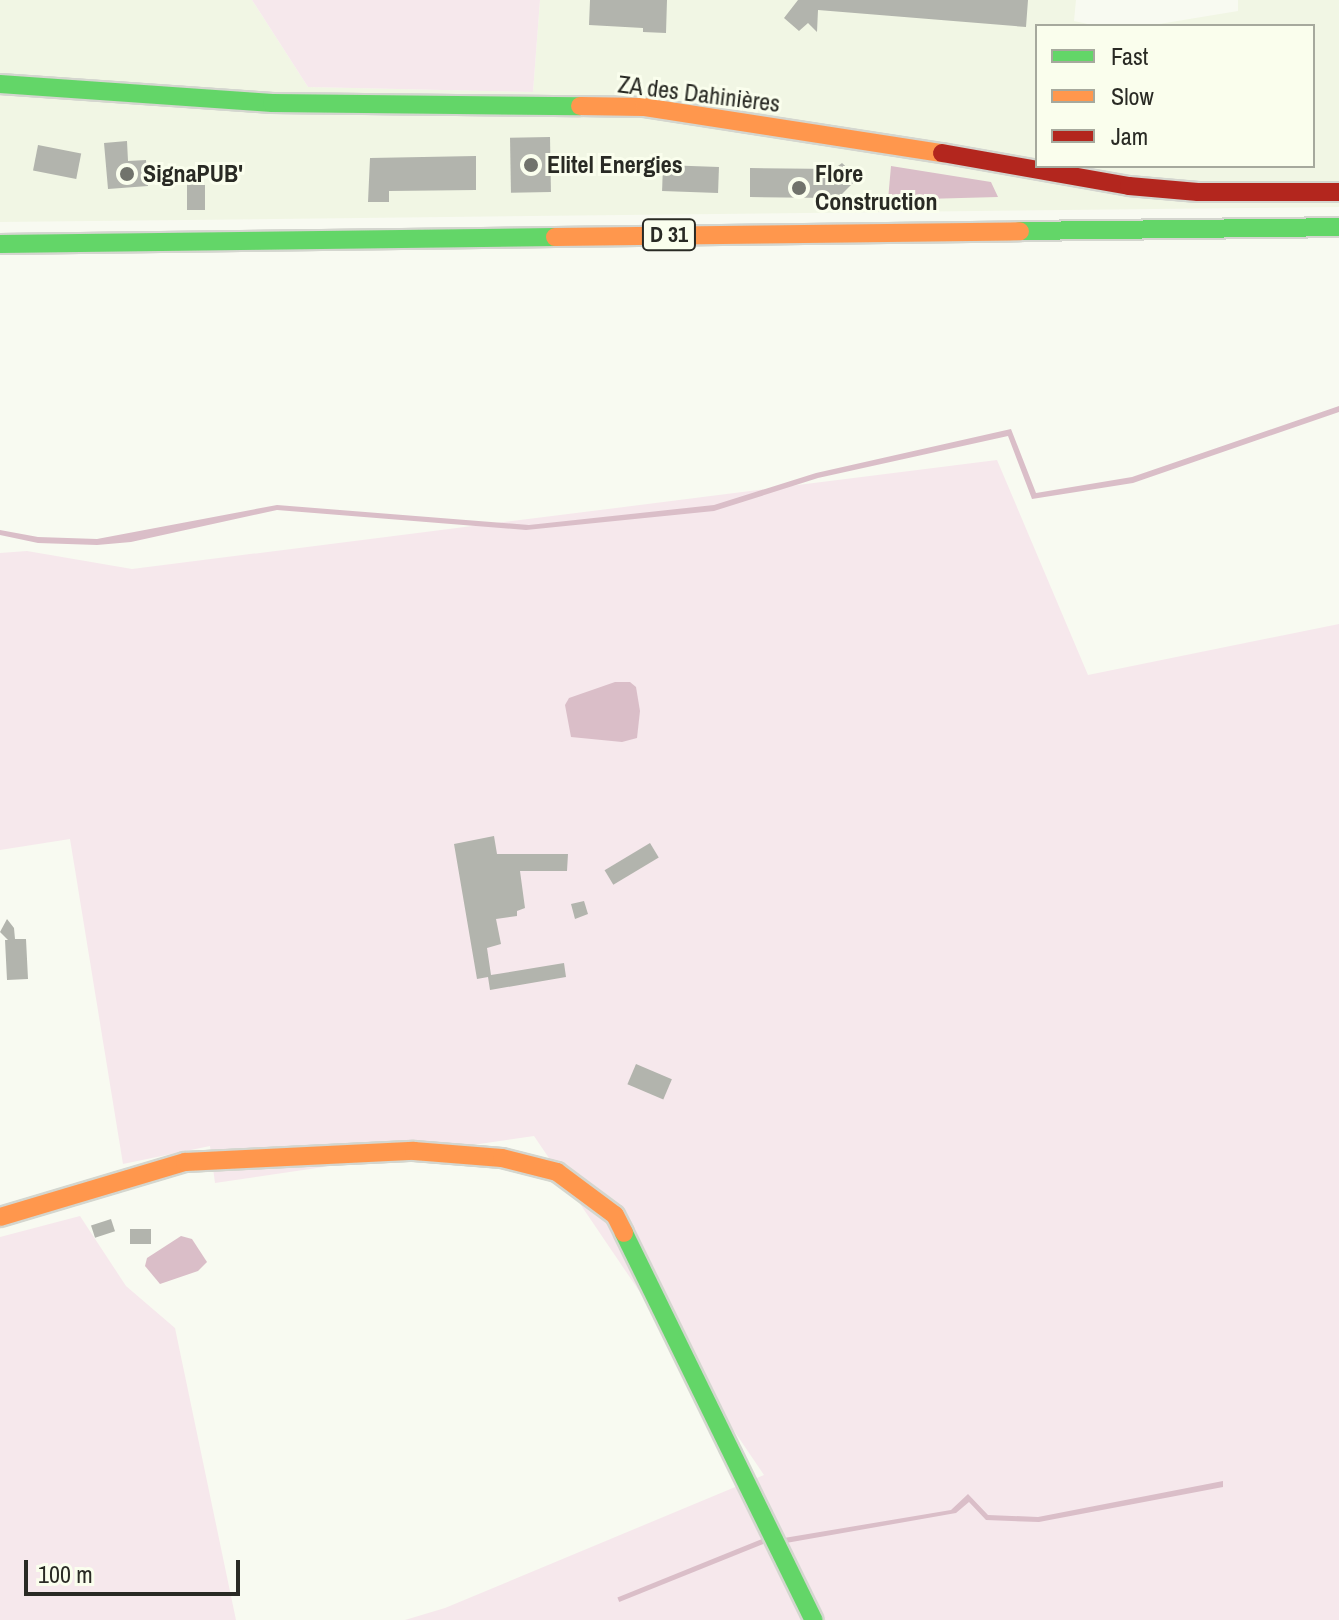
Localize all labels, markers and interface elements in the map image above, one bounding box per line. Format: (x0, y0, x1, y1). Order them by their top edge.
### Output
legend (1035, 24, 1315, 168)
text: Fast (1111, 40, 1148, 72)
street label: ZA des Dahinières (616, 70, 782, 118)
text: Slow (1111, 80, 1154, 112)
text: Jam (1111, 120, 1148, 152)
place label: Elitel Energies (547, 151, 683, 179)
marker: Elitel Energies (522, 156, 540, 174)
place label: SignaPUB' (143, 160, 243, 188)
place label: Flore Construction (815, 160, 937, 216)
marker: SignaPUB' (118, 165, 136, 183)
marker: Flore Construction (790, 179, 808, 197)
road number: D 31 (641, 217, 697, 253)
scale bar (28, 1544, 244, 1594)
text: 100 m (38, 1558, 93, 1590)

